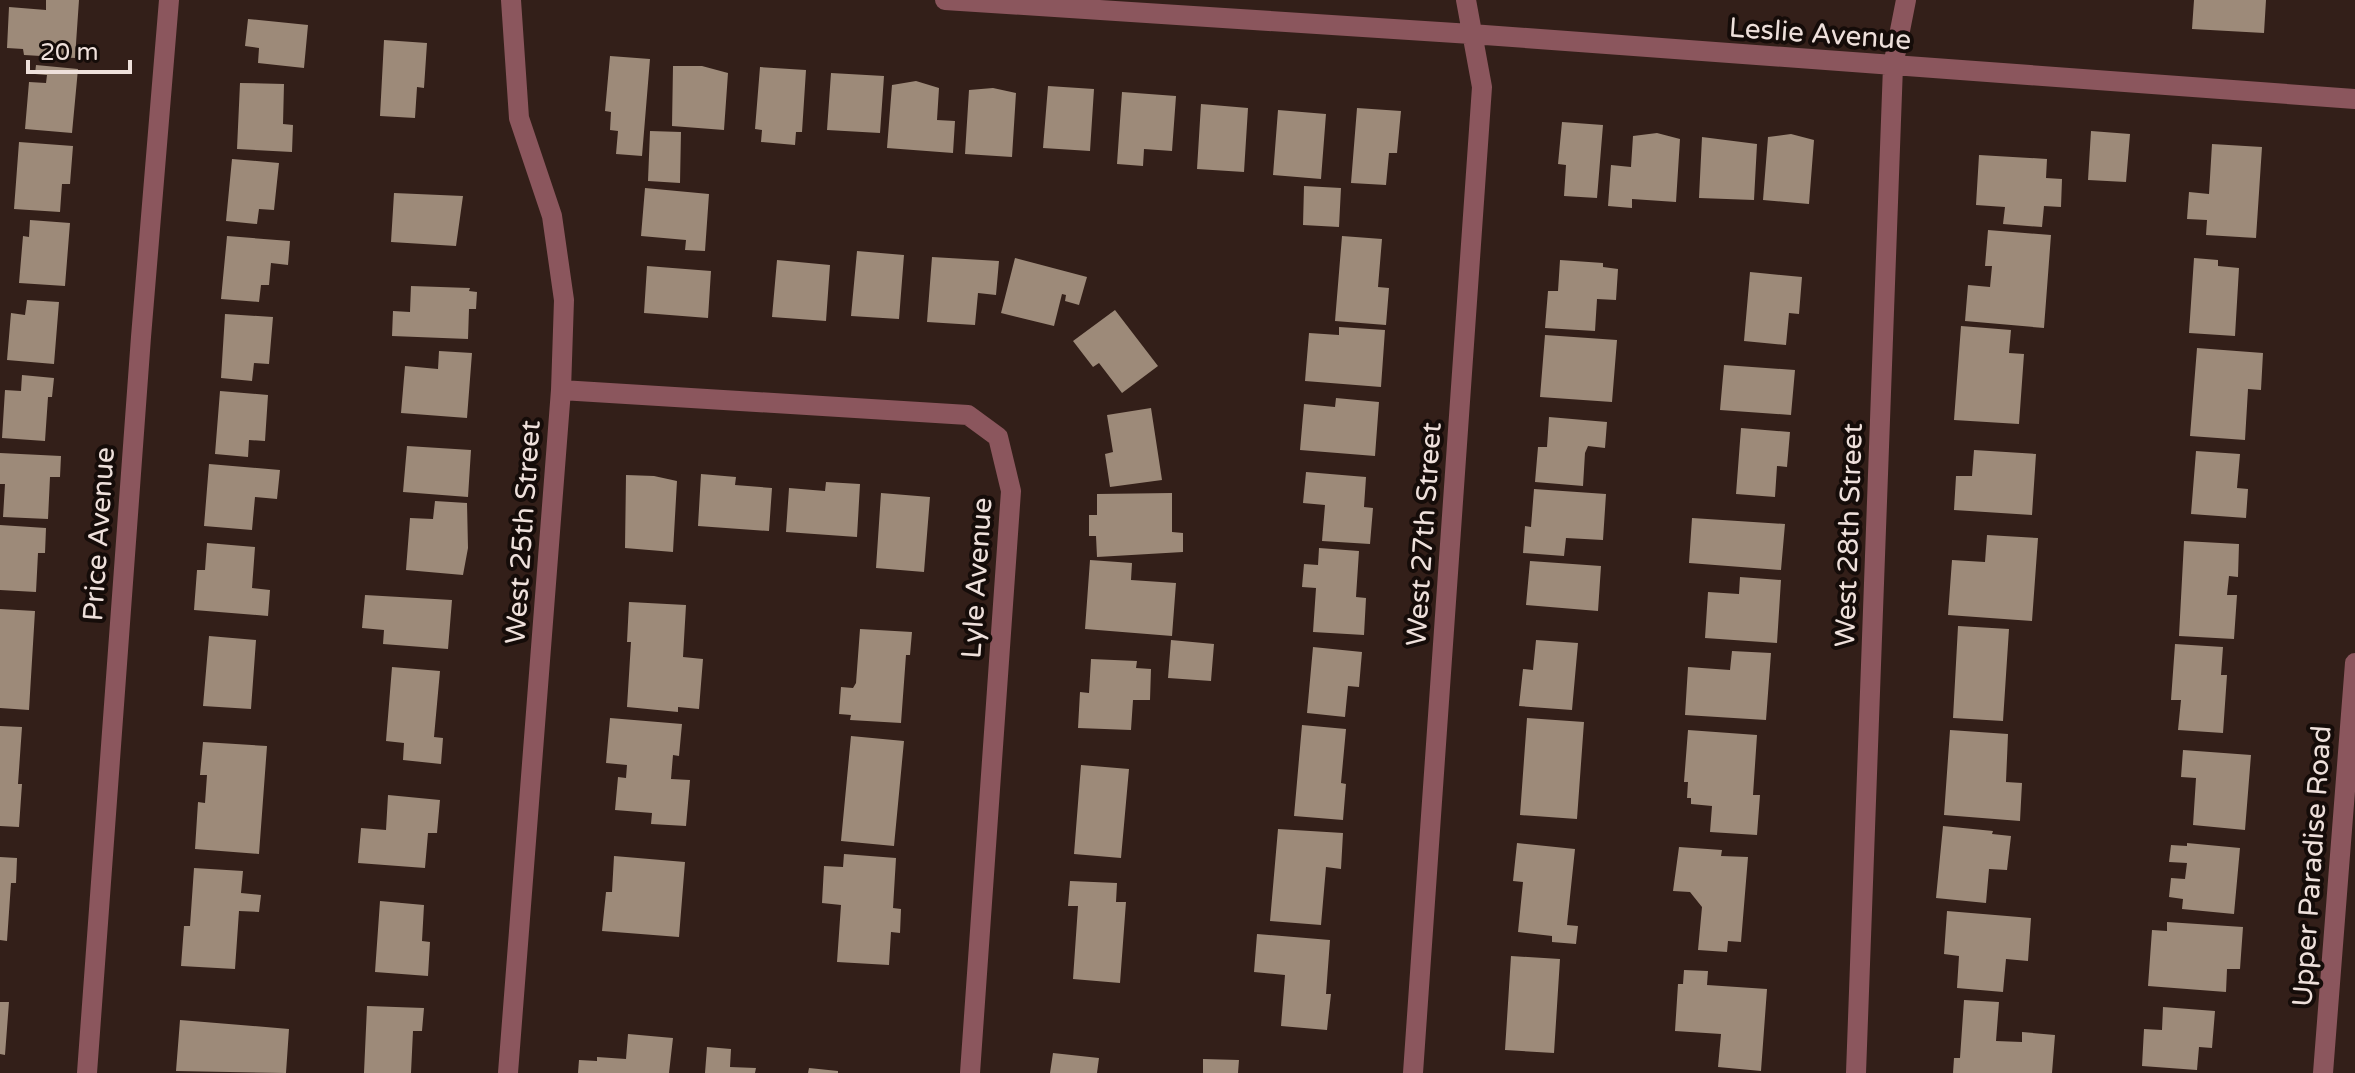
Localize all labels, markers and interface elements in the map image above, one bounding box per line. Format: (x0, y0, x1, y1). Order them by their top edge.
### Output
street label: Leslie Avenue (1728, 11, 1912, 57)
scale bar (28, 24, 130, 74)
text: 20 m (40, 38, 98, 67)
street label: West 25th Street (498, 419, 548, 645)
street label: West 27th Street (1399, 421, 1449, 647)
street label: West 28th Street (1828, 422, 1870, 648)
street label: Price Avenue (76, 446, 122, 622)
street label: Lyle Avenue (954, 496, 1000, 660)
street label: Upper Paradise Road (2285, 724, 2339, 1008)

